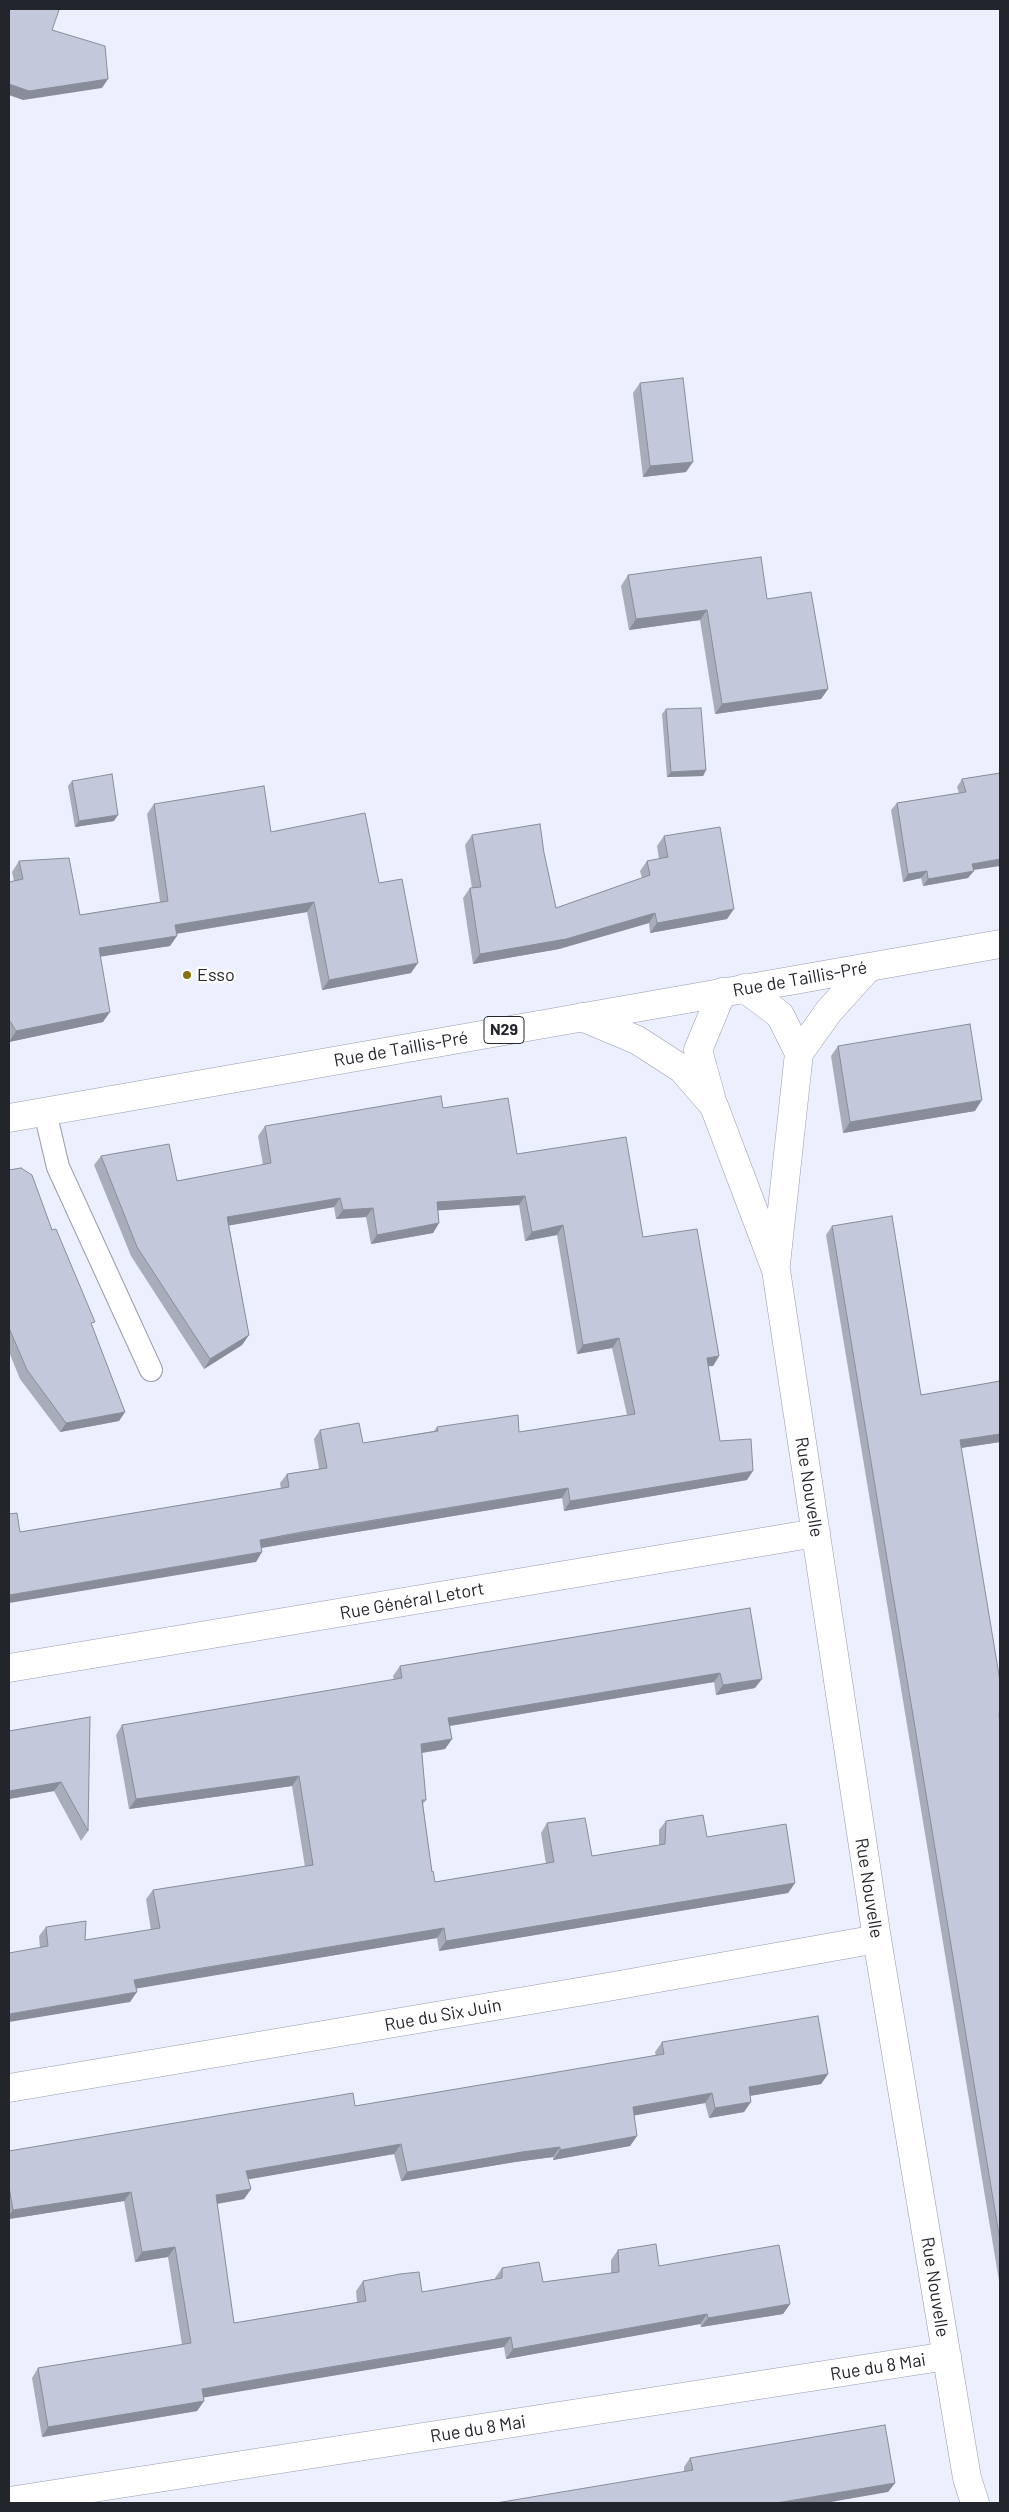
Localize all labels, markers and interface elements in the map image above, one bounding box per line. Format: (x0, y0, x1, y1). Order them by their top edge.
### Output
street label: Rue de Taillis-Pré (731, 957, 869, 1001)
place label: Esso (197, 964, 235, 986)
marker: Esso (181, 969, 193, 981)
road number: N29 (484, 1016, 524, 1044)
street label: Rue de Taillis-Pré (332, 1027, 470, 1071)
street label: Rue Nouvelle (790, 1435, 828, 1539)
street label: Rue Général Letort (338, 1578, 486, 1624)
street label: Rue Nouvelle (850, 1836, 888, 1940)
street label: Rue du Six Juin (383, 1994, 503, 2036)
street label: Rue Nouvelle (916, 2235, 954, 2339)
street label: Rue du 8 Mai (829, 2349, 927, 2385)
street label: Rue du 8 Mai (429, 2411, 527, 2447)

